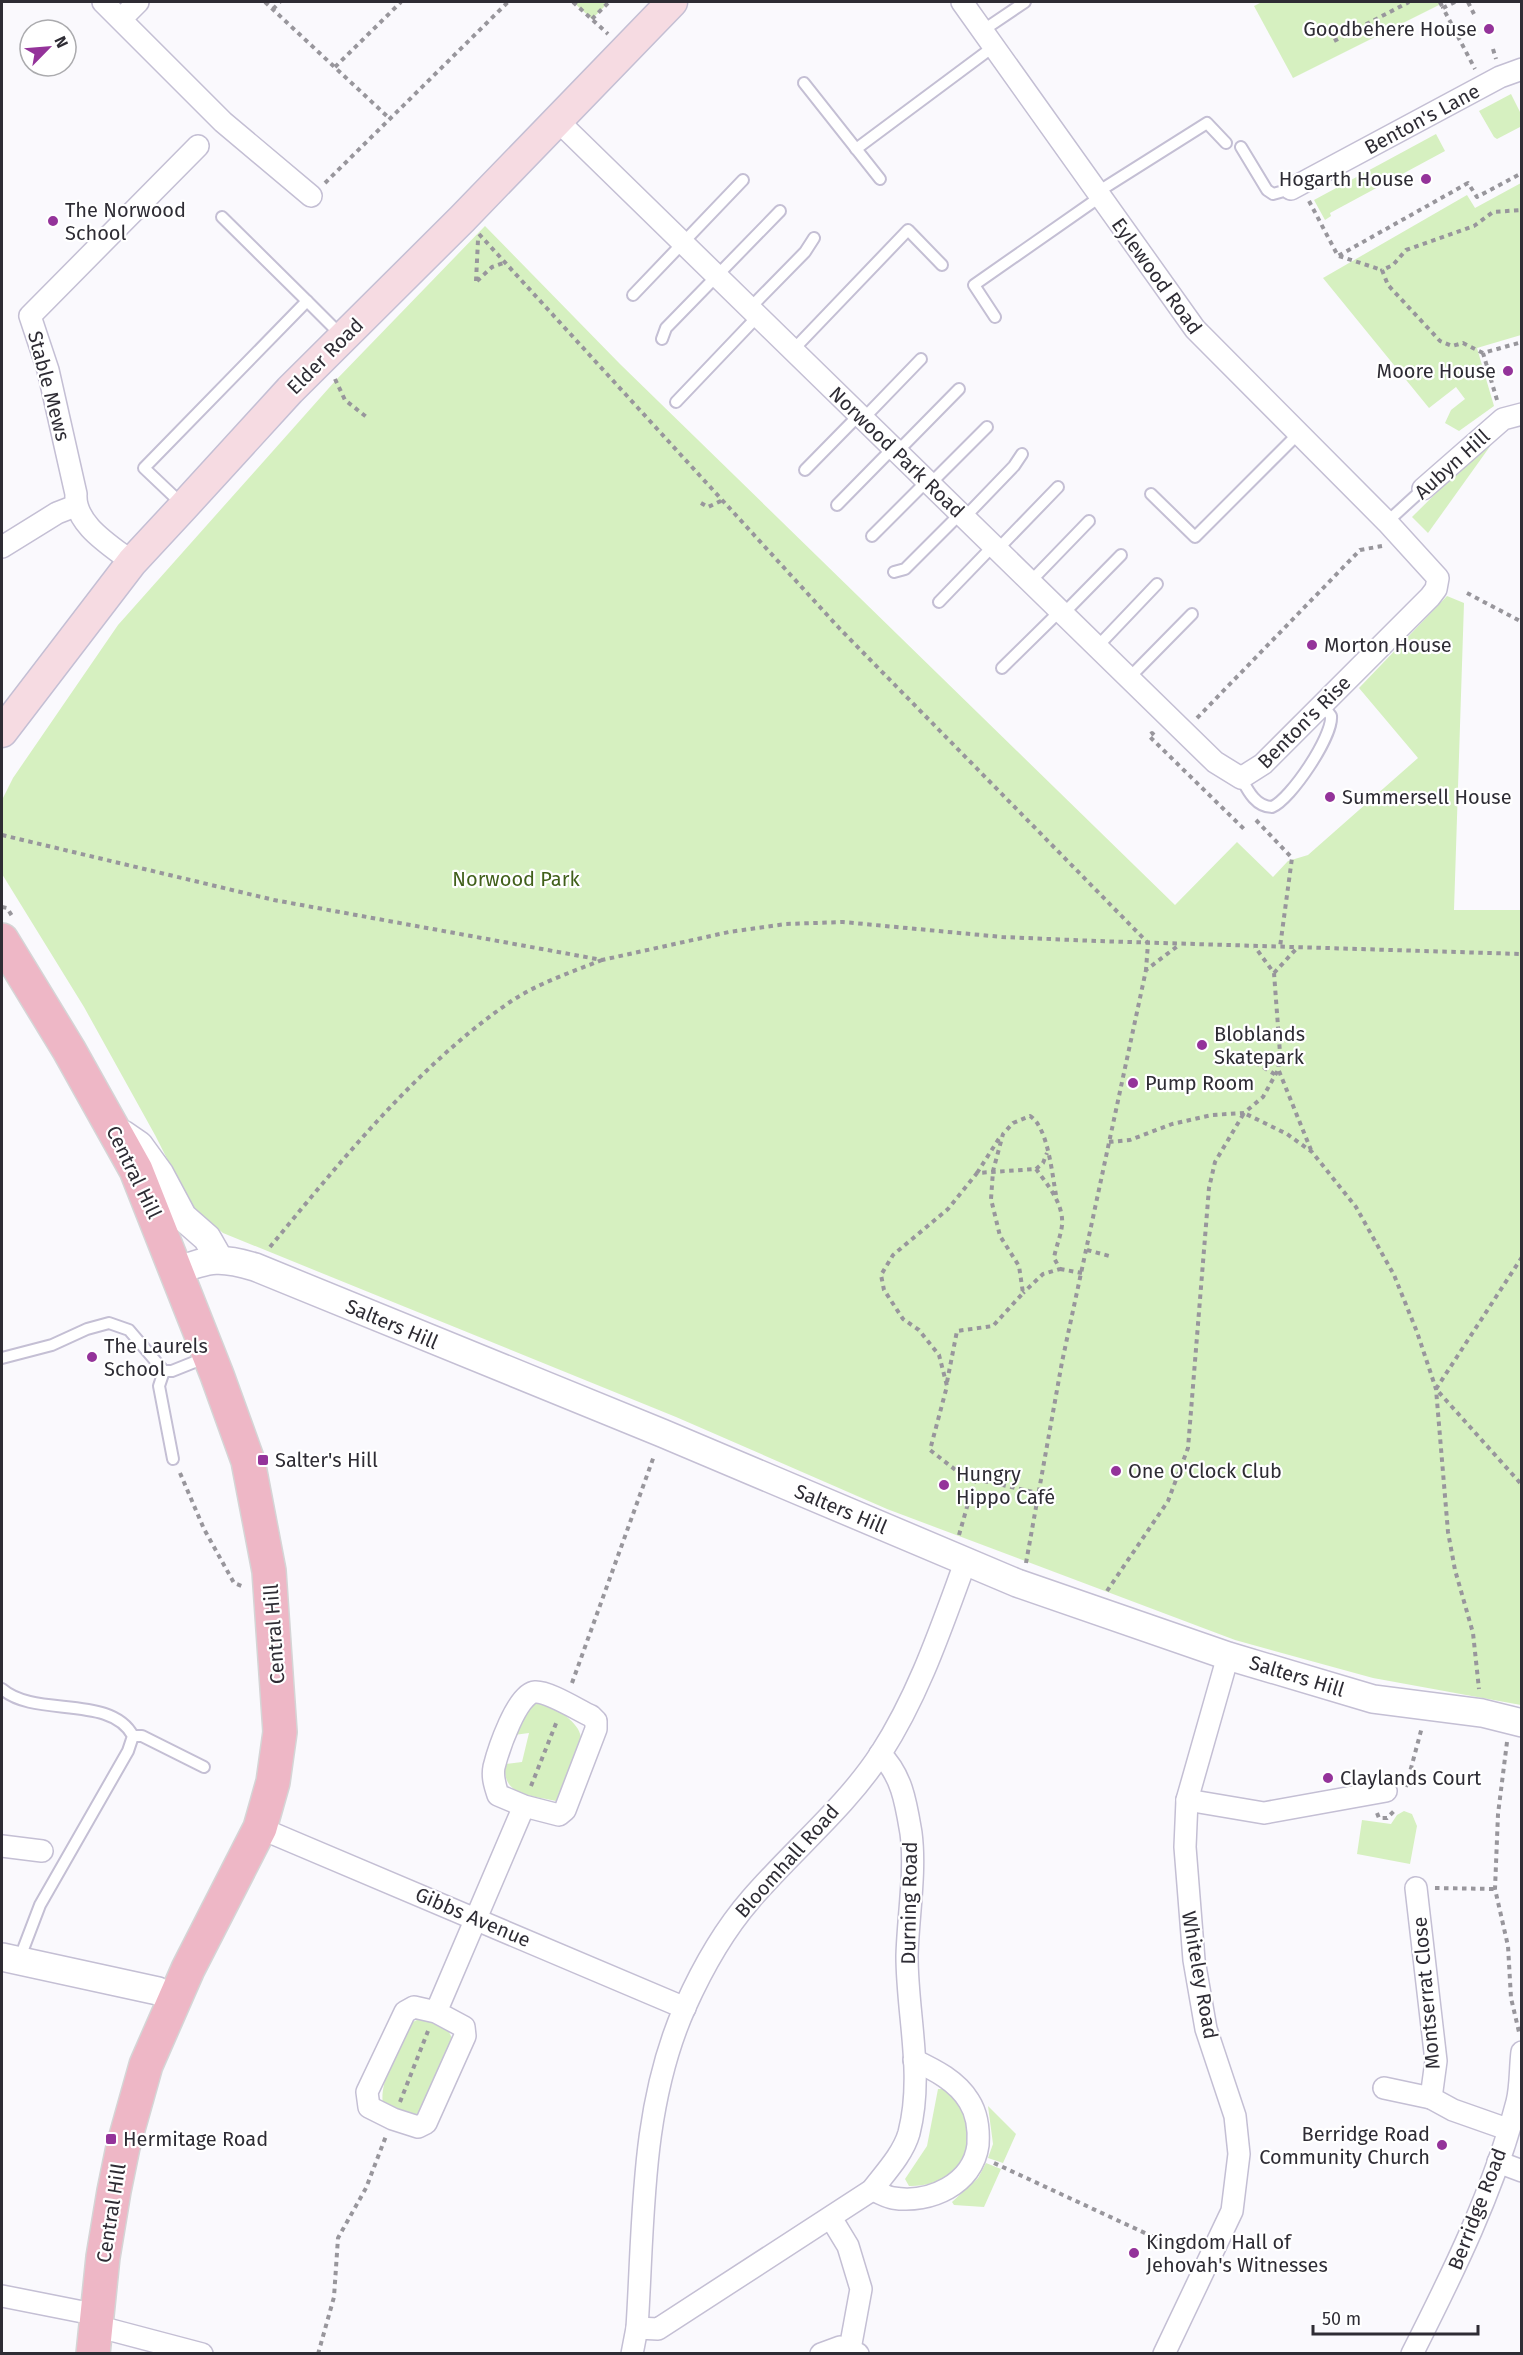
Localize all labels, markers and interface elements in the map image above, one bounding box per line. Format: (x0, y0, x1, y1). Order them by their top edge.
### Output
place label: Goodbehere House (1303, 17, 1477, 41)
north arrow (18, 18, 78, 78)
marker: Goodbehere House (1482, 22, 1496, 36)
text: N (50, 33, 72, 51)
street label: Benton's Lane (1360, 79, 1484, 159)
place label: Hogarth House (1279, 167, 1414, 191)
marker: Hogarth House (1419, 172, 1433, 186)
place label: The Norwood School (65, 198, 186, 245)
street label: Eylewood Road (1107, 213, 1207, 339)
marker: The Norwood School (46, 214, 60, 228)
street label: Elder Road (282, 313, 368, 399)
street label: Stable Mews (23, 328, 75, 444)
place label: Moore House (1377, 359, 1496, 383)
marker: Moore House (1501, 364, 1515, 378)
street label: Norwood Park Road (824, 381, 970, 523)
street label: Aubyn Hill (1410, 424, 1495, 504)
place label: Morton House (1324, 633, 1452, 657)
marker: Morton House (1305, 638, 1319, 652)
street label: Benton's Rise (1252, 670, 1356, 774)
place label: Summersell House (1342, 785, 1512, 809)
marker: Summersell House (1323, 790, 1337, 804)
park label: Norwood Park (452, 867, 580, 891)
place label: Bloblands Skatepark (1214, 1022, 1305, 1069)
marker: Bloblands Skatepark (1195, 1038, 1209, 1052)
place label: Pump Room (1145, 1071, 1254, 1095)
marker: Pump Room (1126, 1076, 1140, 1090)
street label: Central Hill (101, 1122, 167, 1223)
street label: Salters Hill (342, 1294, 442, 1354)
place label: The Laurels School (104, 1334, 208, 1381)
marker: The Laurels School (85, 1350, 99, 1364)
place label: Salter's Hill (275, 1448, 378, 1472)
marker: Salter's Hill (256, 1453, 270, 1467)
place label: One O'Clock Club (1128, 1459, 1282, 1483)
place label: Hungry Hippo Café (956, 1462, 1055, 1509)
marker: One O'Clock Club (1109, 1464, 1123, 1478)
marker: Hungry Hippo Café (937, 1478, 951, 1492)
street label: Salters Hill (791, 1479, 891, 1539)
street label: Central Hill (259, 1583, 289, 1685)
street label: Salters Hill (1246, 1650, 1348, 1702)
place label: Claylands Court (1340, 1766, 1482, 1790)
marker: Claylands Court (1321, 1771, 1335, 1785)
street label: Bloomhall Road (730, 1799, 844, 1923)
street label: Durning Road (896, 1841, 922, 1965)
street label: Gibbs Avenue (412, 1882, 534, 1952)
street label: Whiteley Road (1177, 1909, 1223, 2041)
street label: Montserrat Close (1407, 1916, 1445, 2070)
place label: Berridge Road Community Church (1259, 2122, 1430, 2169)
place label: Hermitage Road (123, 2127, 268, 2151)
marker: Hermitage Road (104, 2132, 118, 2146)
marker: Berridge Road Community Church (1435, 2138, 1449, 2152)
street label: Berridge Road (1443, 2145, 1511, 2273)
street label: Central Hill (91, 2161, 131, 2264)
place label: Kingdom Hall of Jehovah's Witnesses (1146, 2230, 1328, 2277)
marker: Kingdom Hall of Jehovah's Witnesses (1127, 2246, 1141, 2260)
scale bar (1313, 2298, 1478, 2336)
text: 50 m (1322, 2308, 1361, 2330)

